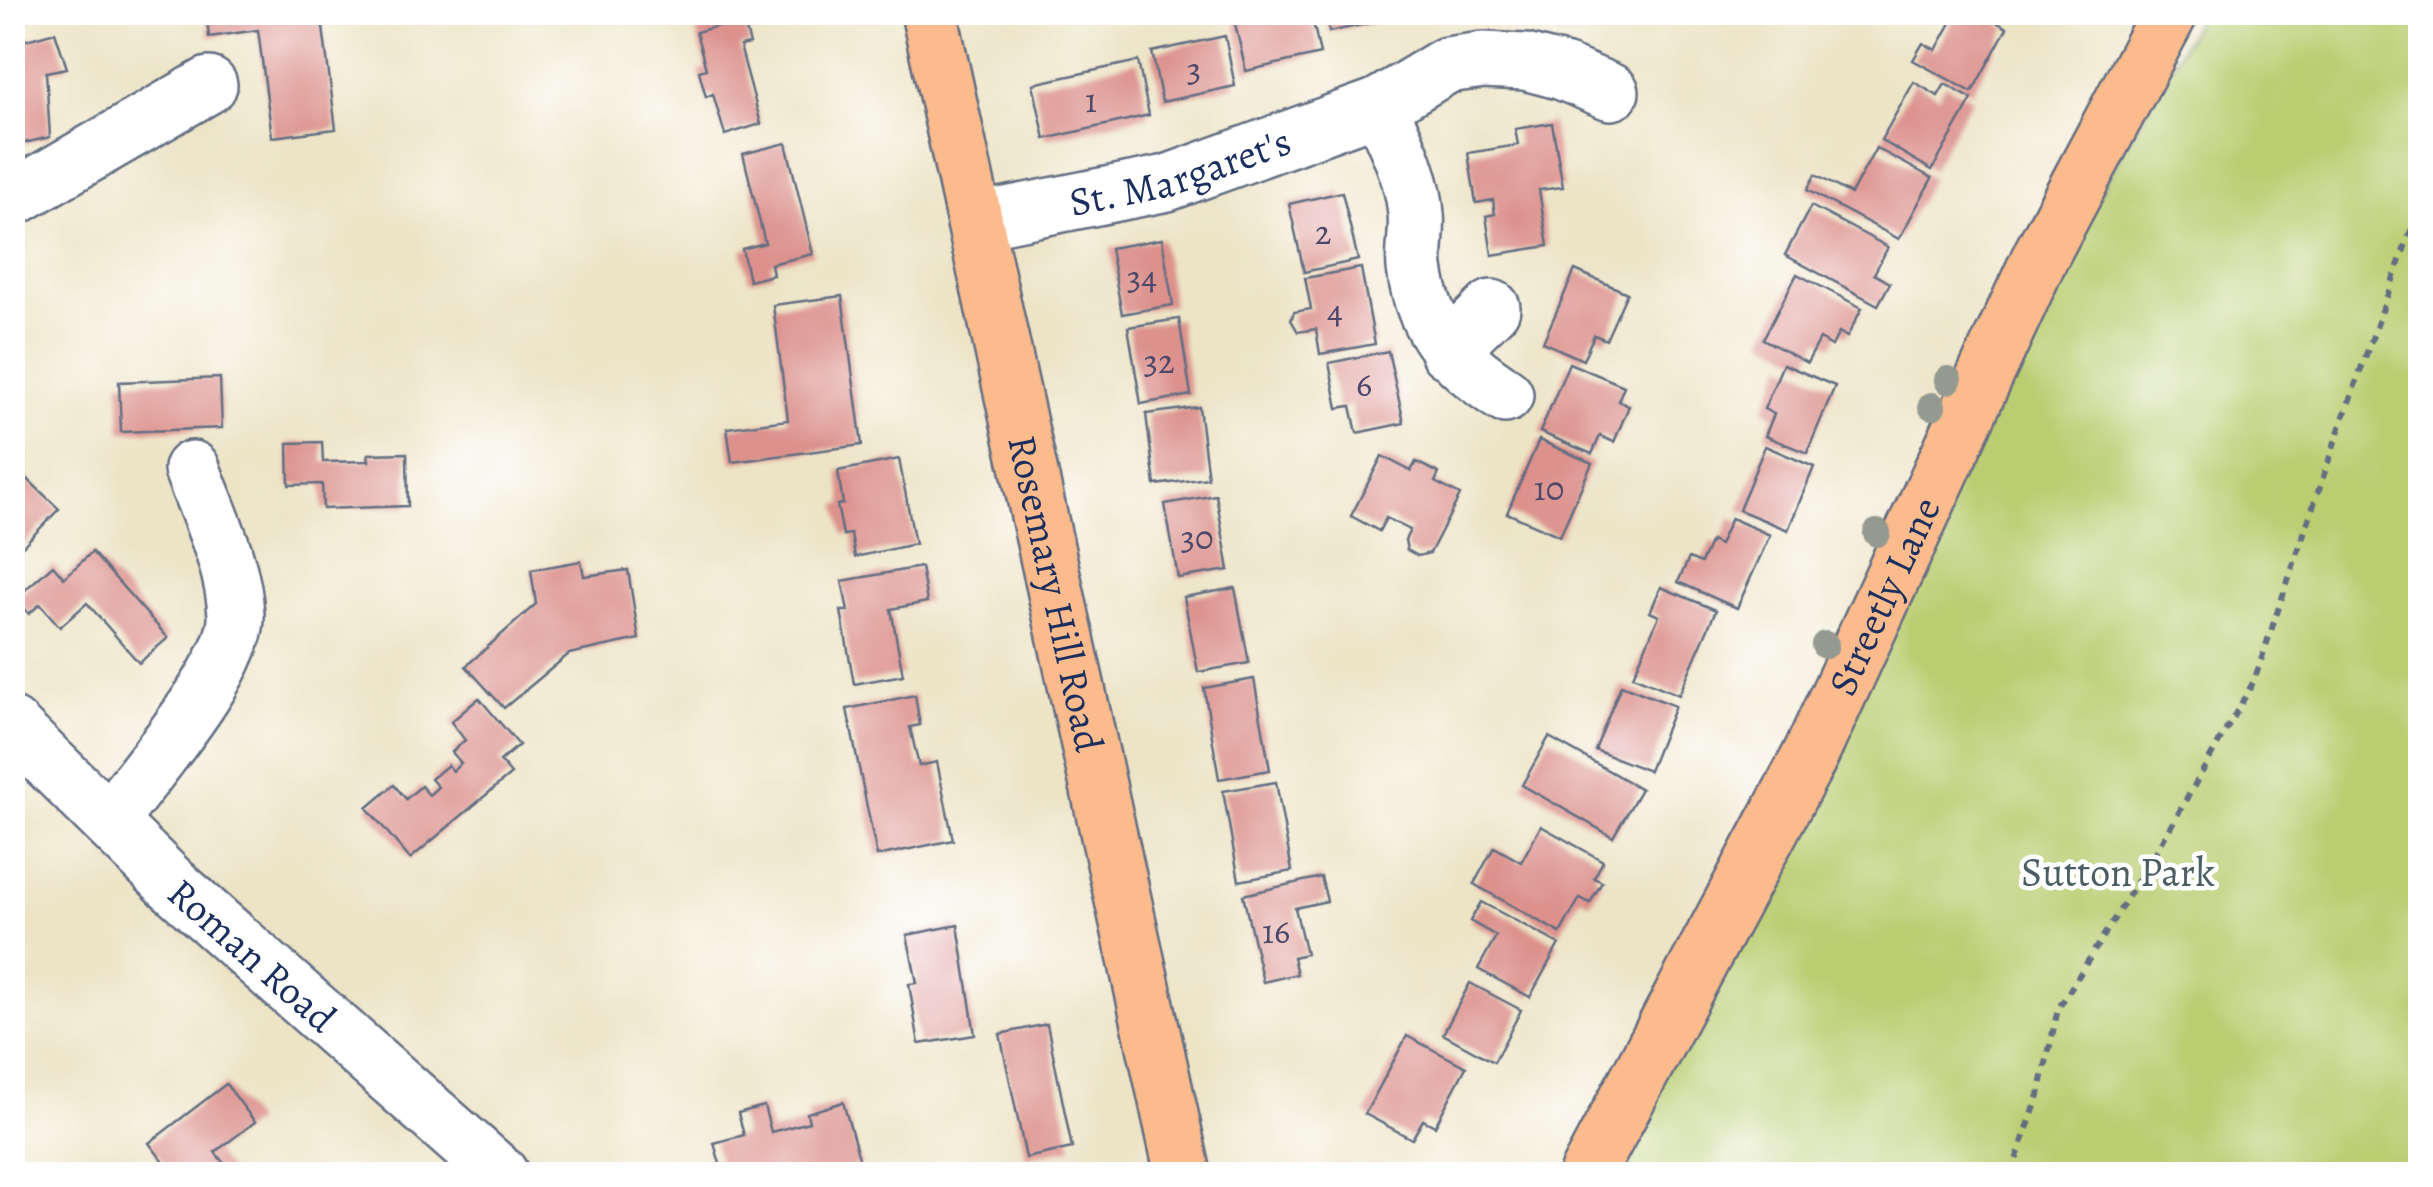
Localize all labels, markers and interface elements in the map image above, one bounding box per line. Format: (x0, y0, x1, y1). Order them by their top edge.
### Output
house number: 3 (1187, 45, 1201, 93)
house number: 1 (1085, 76, 1097, 124)
street label: St. Margaret's (1065, 113, 1298, 230)
house number: 2 (1315, 208, 1331, 256)
house number: 34 (1127, 253, 1157, 301)
house number: 4 (1327, 287, 1343, 335)
house number: 32 (1143, 337, 1175, 385)
house number: 6 (1356, 360, 1372, 408)
street label: Rosemary Hill Road (994, 430, 1117, 757)
house number: 10 (1534, 464, 1564, 512)
street label: Streetly Lane (1815, 488, 1954, 704)
house number: 30 (1180, 513, 1214, 561)
park label: Sutton Park (2021, 845, 2215, 900)
street label: Roman Road (156, 866, 349, 1045)
house number: 16 (1262, 907, 1290, 955)

